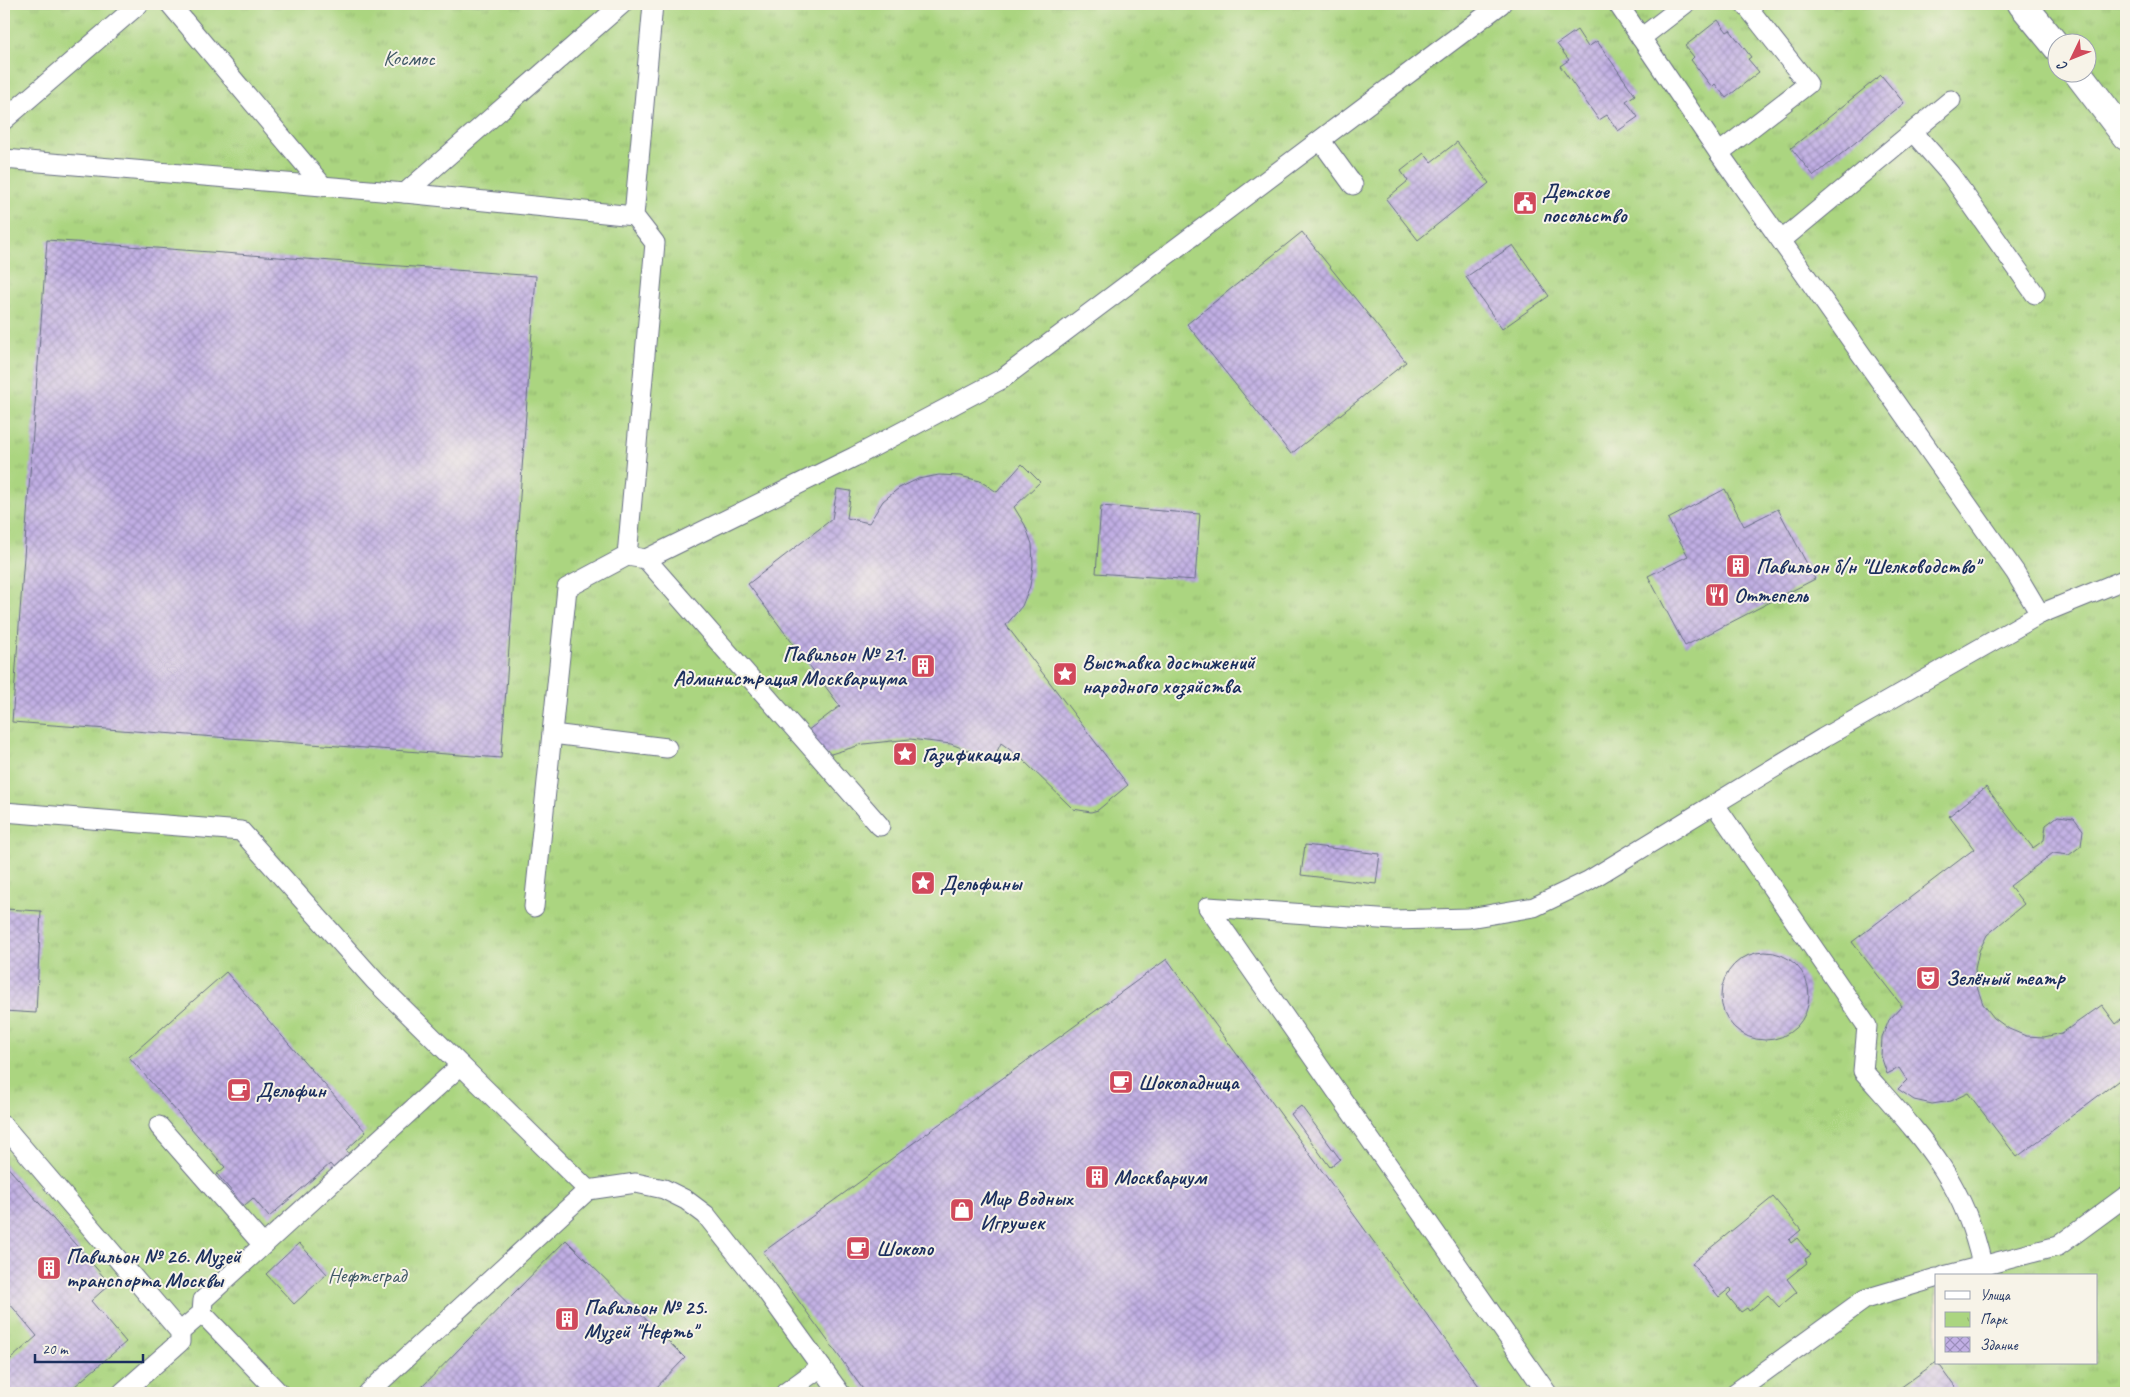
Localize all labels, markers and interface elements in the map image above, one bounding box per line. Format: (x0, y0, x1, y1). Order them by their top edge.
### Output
north arrow (2048, 32, 2098, 82)
park label: Космос (383, 45, 436, 71)
text: С (2053, 57, 2071, 75)
place label: Детское посольство (1542, 178, 1628, 228)
public building icon: Детское посольство (1512, 190, 1538, 216)
building icon: Павильон б/н "Шелководство" (1725, 553, 1751, 579)
place label: Павильон б/н "Шелководство" (1756, 553, 1984, 579)
restaurant icon: Оттепель (1704, 582, 1730, 608)
place label: Оттепель (1734, 582, 1809, 608)
place label: Павильон № 21. Администрация Москвариума (673, 641, 908, 691)
place label: Выставка достижений народного хозяйства (1082, 649, 1257, 700)
building icon: Павильон № 21. Администрация Москвариума (910, 653, 936, 679)
place icon: Выставка достижений народного хозяйства (1052, 661, 1078, 687)
place icon: Газификация (892, 741, 918, 767)
place label: Газификация (922, 741, 1021, 768)
place icon: Дельфины (910, 870, 936, 896)
place label: Дельфины (940, 870, 1024, 896)
theatre icon: Зелёный театр (1915, 965, 1941, 991)
place label: Зелёный театр (1946, 965, 2066, 991)
cafe icon: Шоколадница (1108, 1069, 1134, 1095)
place label: Шоколадница (1138, 1069, 1241, 1095)
cafe icon: Дельфин (226, 1077, 252, 1103)
place label: Дельфин (256, 1077, 328, 1103)
building icon: Москвариум (1084, 1164, 1110, 1190)
place label: Москвариум (1114, 1164, 1208, 1190)
place label: Мир Водных Игрушек (980, 1185, 1074, 1235)
shop icon: Мир Водных Игрушек (949, 1197, 975, 1223)
cafe icon: Шоколо (845, 1235, 871, 1261)
place label: Шоколо (876, 1235, 935, 1261)
place label: Павильон № 26. Музей транспорта Москвы (66, 1243, 243, 1293)
building icon: Павильон № 26. Музей транспорта Москвы (36, 1255, 62, 1281)
park label: Нефтеград (328, 1262, 409, 1288)
legend (1935, 1274, 2098, 1364)
text: Улица (1980, 1286, 2011, 1305)
place label: Павильон № 25. Музей "Нефть" (584, 1294, 708, 1345)
building icon: Павильон № 25. Музей "Нефть" (554, 1306, 580, 1332)
text: Парк (1980, 1310, 2008, 1329)
scale bar (35, 1332, 142, 1364)
text: Здание (1980, 1336, 2019, 1355)
text: 20 m (42, 1340, 69, 1359)

